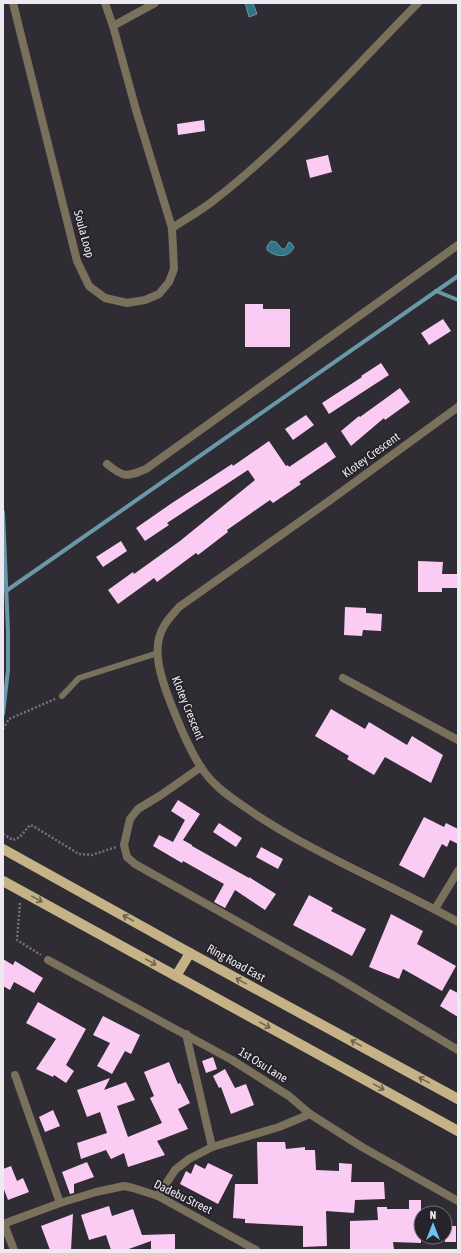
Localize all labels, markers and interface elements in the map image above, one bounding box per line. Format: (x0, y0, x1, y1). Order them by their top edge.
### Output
street label: Soula Loop (71, 209, 97, 260)
street label: Klotey Crescent (340, 429, 403, 481)
street label: Klotey Crescent (169, 674, 207, 742)
one-way arrow (31, 896, 43, 904)
one-way arrow (122, 913, 134, 921)
street label: Ring Road East (204, 941, 268, 985)
one-way arrow (145, 959, 157, 967)
one-way arrow (236, 976, 248, 984)
one-way arrow (259, 1021, 271, 1029)
one-way arrow (350, 1038, 362, 1046)
street label: 1st Osu Lane (236, 1044, 290, 1086)
one-way arrow (418, 1076, 430, 1084)
one-way arrow (373, 1084, 385, 1091)
street label: Dadebu Street (152, 1177, 215, 1217)
north arrow (413, 1205, 453, 1245)
text: N (430, 1209, 436, 1221)

